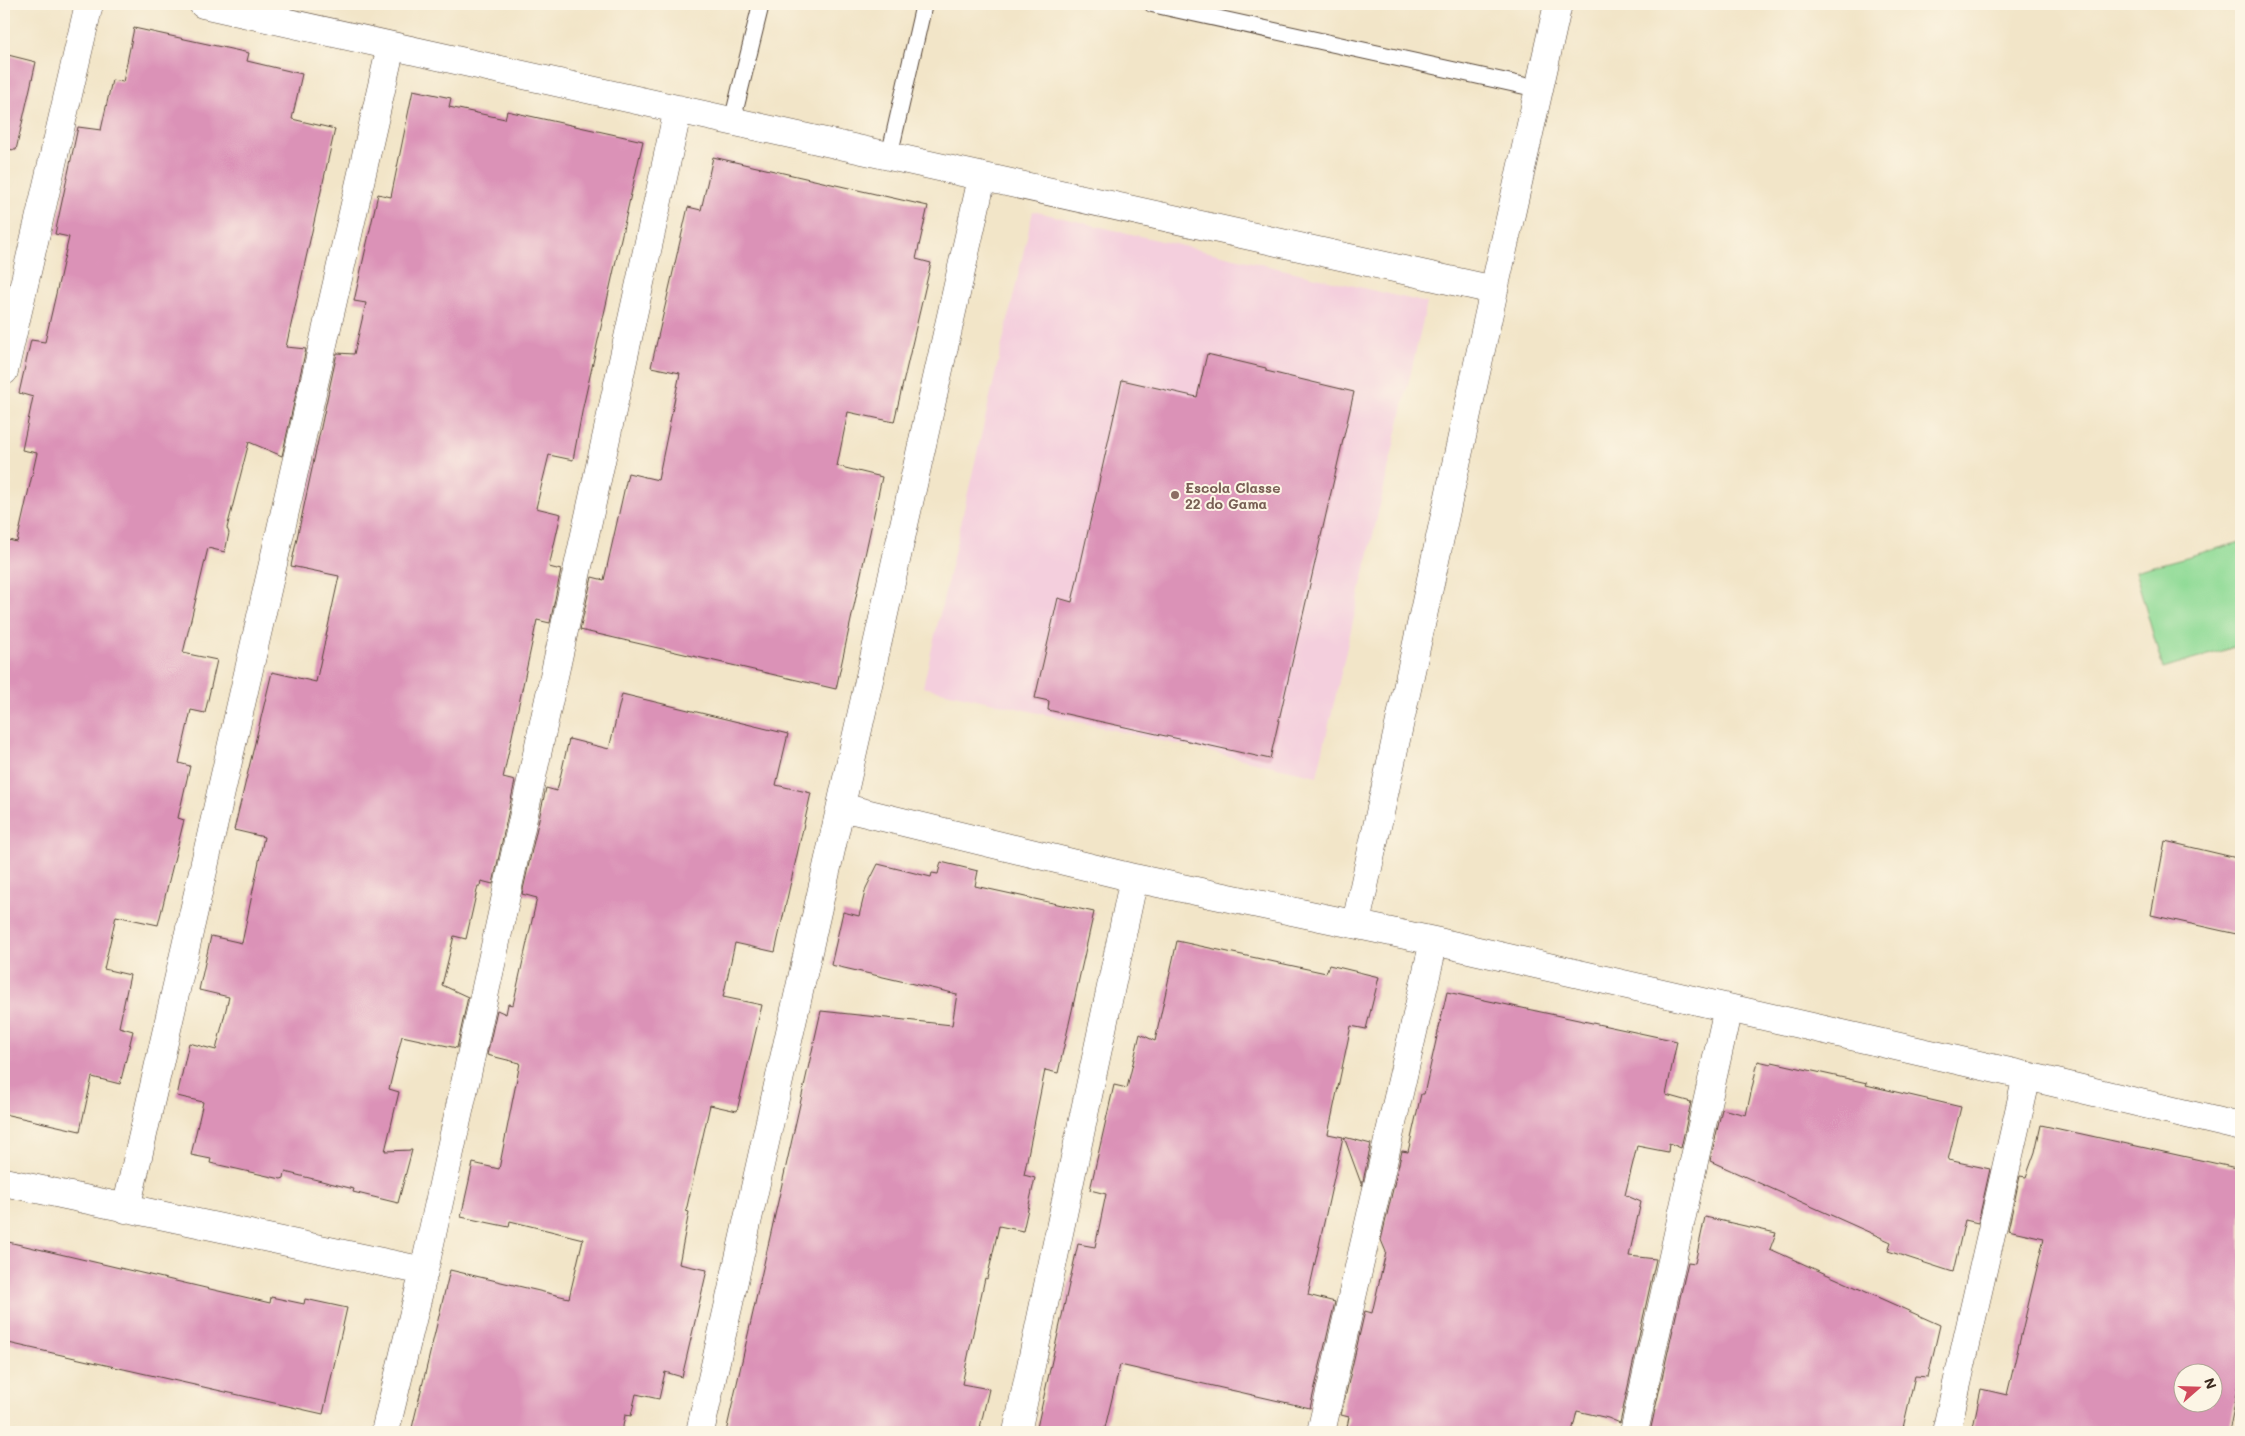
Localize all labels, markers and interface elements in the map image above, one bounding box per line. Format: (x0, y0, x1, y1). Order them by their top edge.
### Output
place label: Escola Classe 22 do Gama (1185, 478, 1281, 513)
marker: Escola Classe 22 do Gama (1169, 489, 1181, 501)
north arrow (2172, 1364, 2222, 1414)
text: N (2200, 1375, 2221, 1392)

